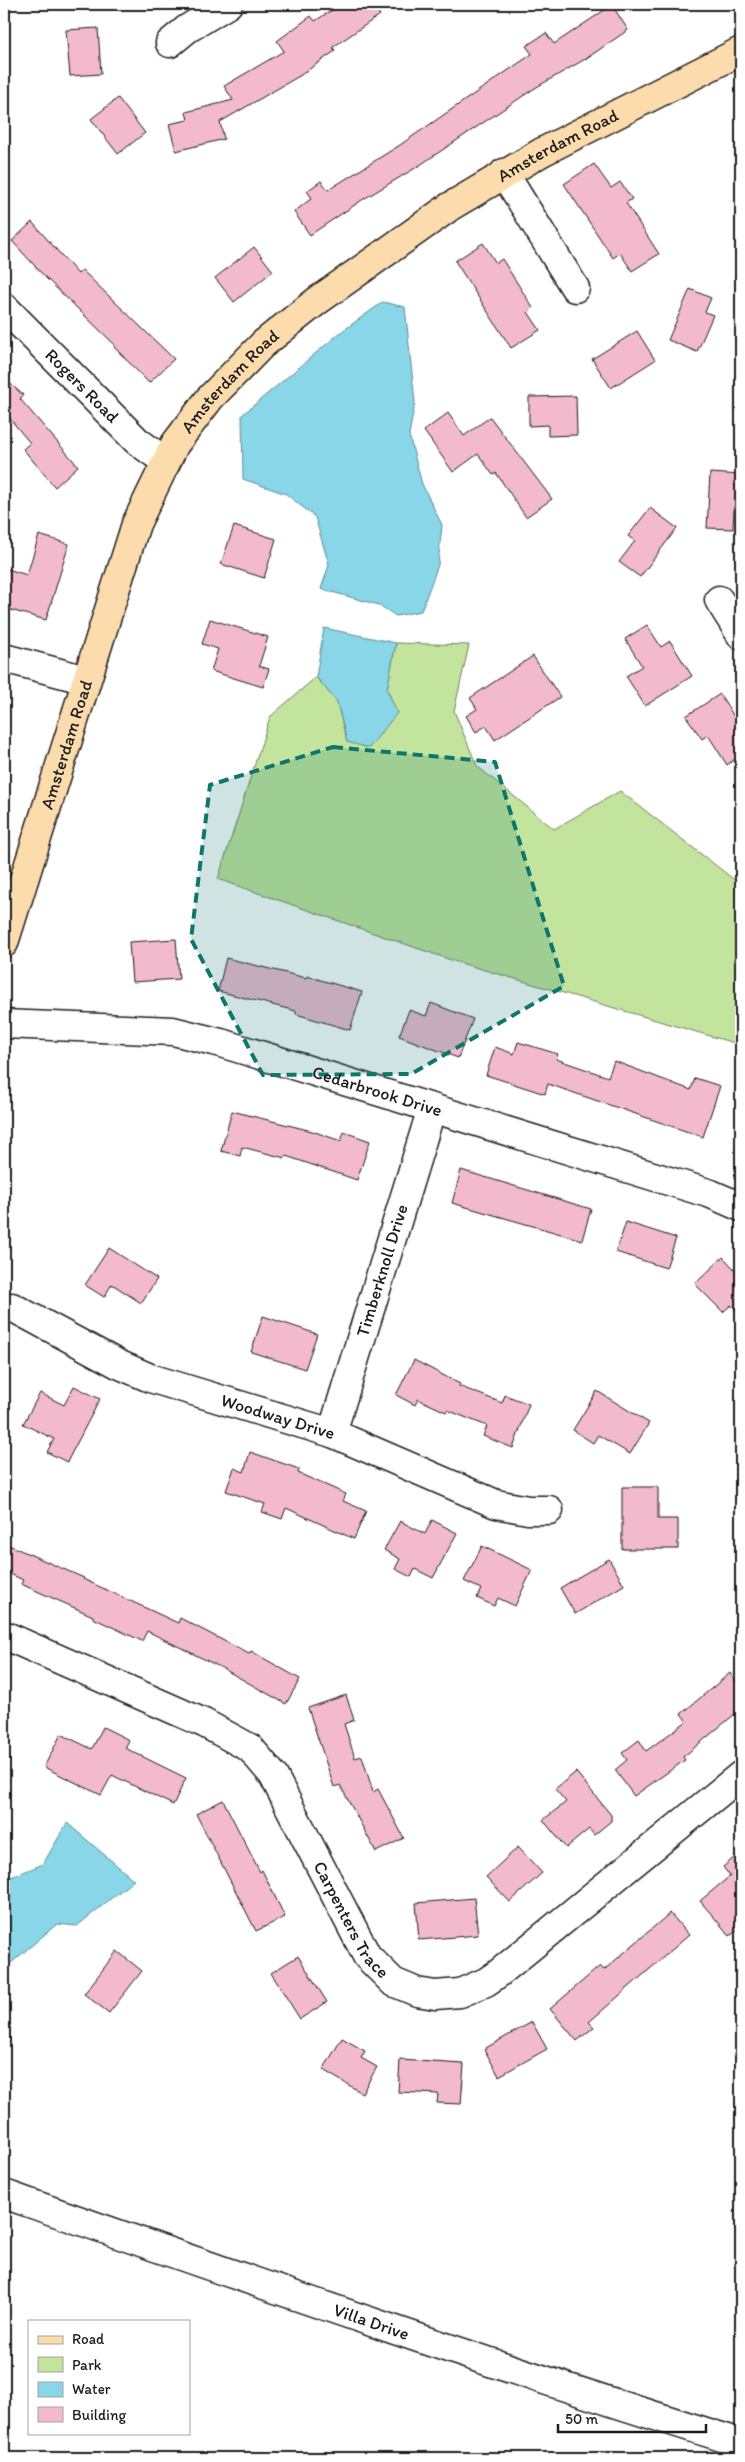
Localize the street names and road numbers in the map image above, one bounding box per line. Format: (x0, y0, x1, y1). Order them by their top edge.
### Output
street label: Amsterdam Road (493, 104, 622, 187)
street label: Amsterdam Road (176, 325, 283, 437)
street label: Rogers Road (41, 344, 124, 428)
street label: Amsterdam Road (36, 677, 97, 812)
street label: Cedarbrook Drive (310, 1061, 445, 1121)
street label: Timberknoll Drive (351, 1202, 413, 1339)
street label: Woodway Drive (218, 1389, 338, 1444)
street label: Carpenters Trace (309, 1857, 394, 1983)
street label: Villa Drive (331, 2299, 412, 2345)

